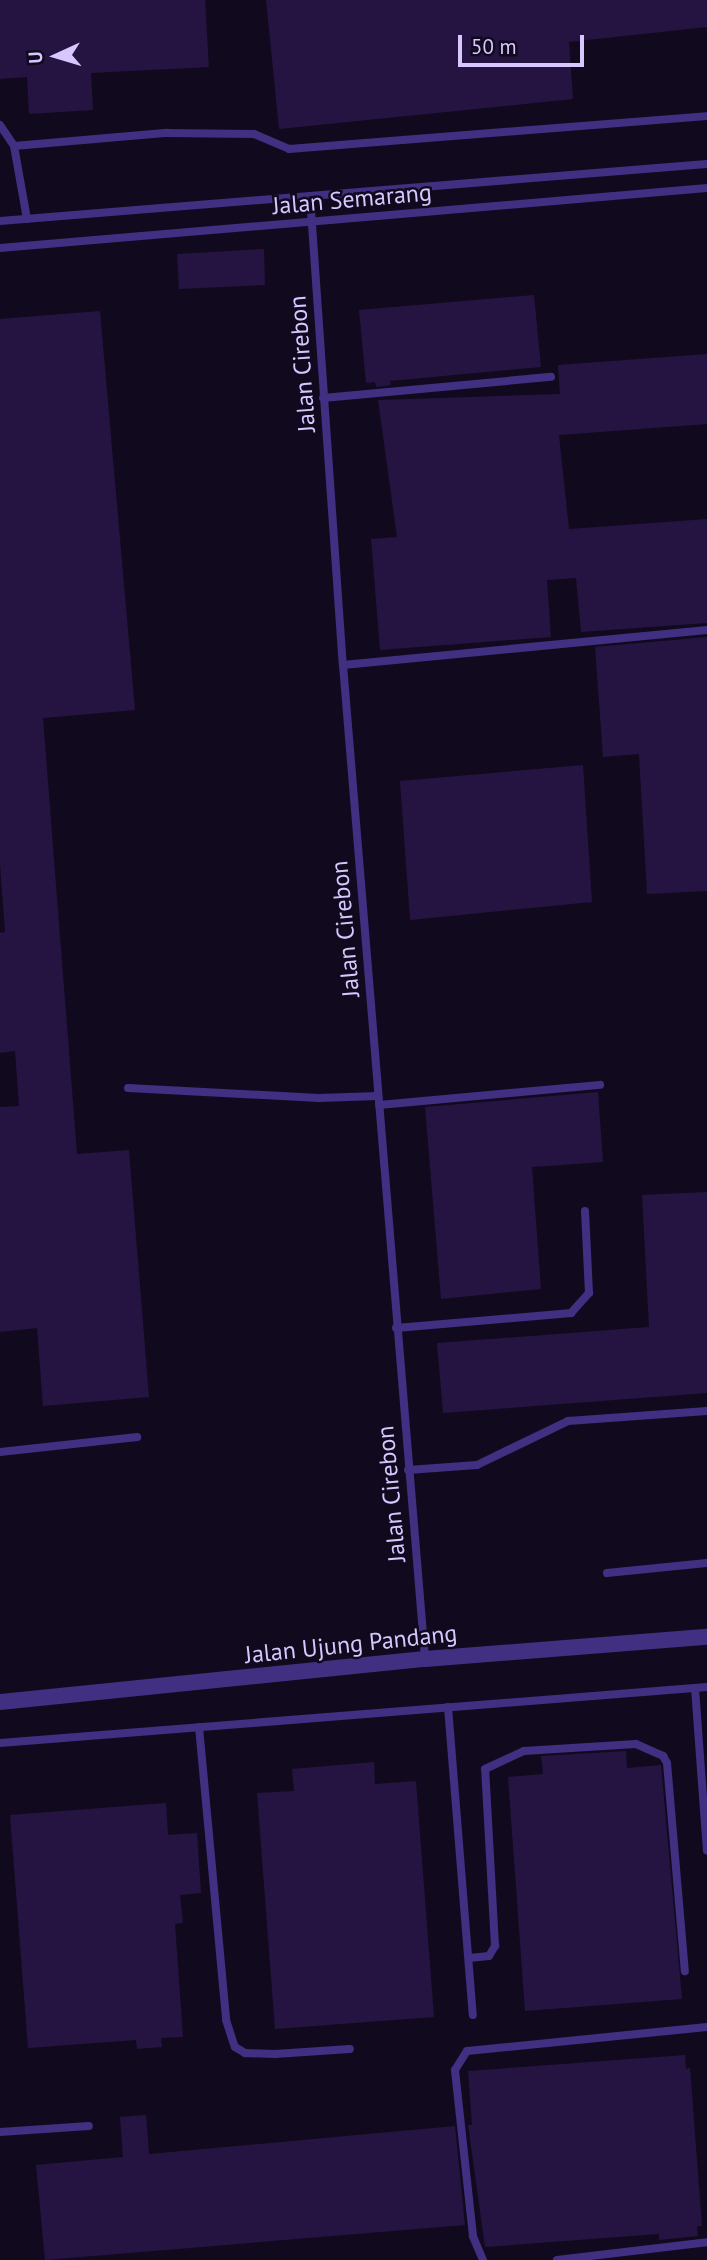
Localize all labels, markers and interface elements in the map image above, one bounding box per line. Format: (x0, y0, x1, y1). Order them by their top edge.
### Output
north arrow (21, 21, 91, 91)
scale bar (462, 21, 588, 65)
text: 50 m (471, 33, 517, 60)
text: U (23, 51, 47, 64)
street label: Jalan Semarang (271, 178, 433, 220)
street label: Jalan Cirebon (283, 295, 321, 433)
street label: Jalan Cirebon (325, 860, 365, 998)
street label: Jalan Cirebon (371, 1425, 411, 1563)
street label: Jalan Ujung Pandang (243, 1619, 459, 1669)

